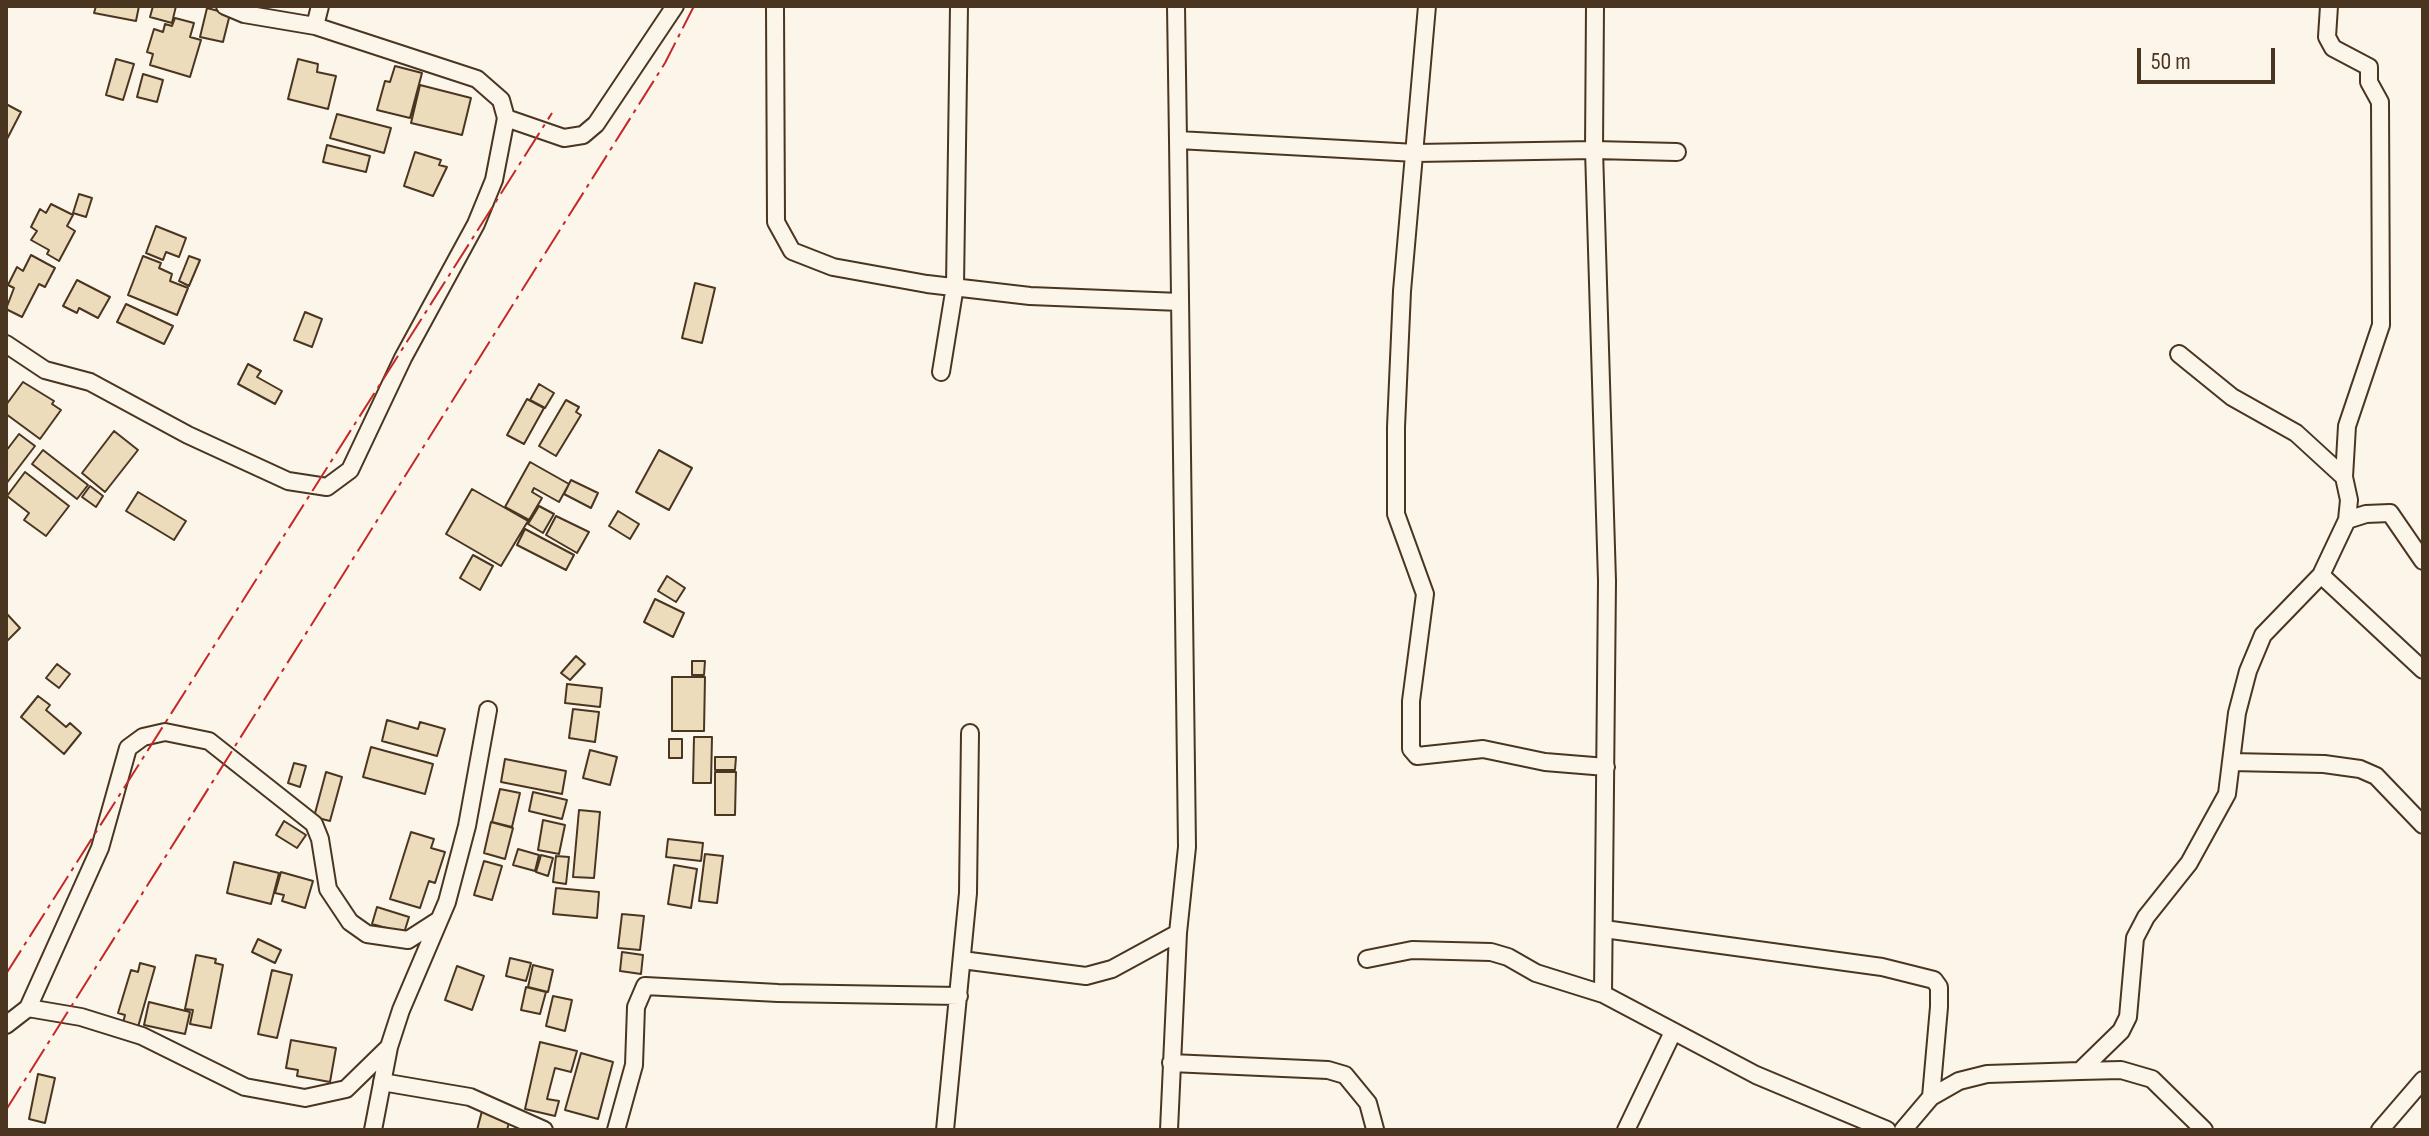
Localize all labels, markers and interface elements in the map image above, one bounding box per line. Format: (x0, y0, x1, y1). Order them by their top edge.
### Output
scale bar (2141, 32, 2279, 82)
text: 50 m (2151, 47, 2191, 76)

